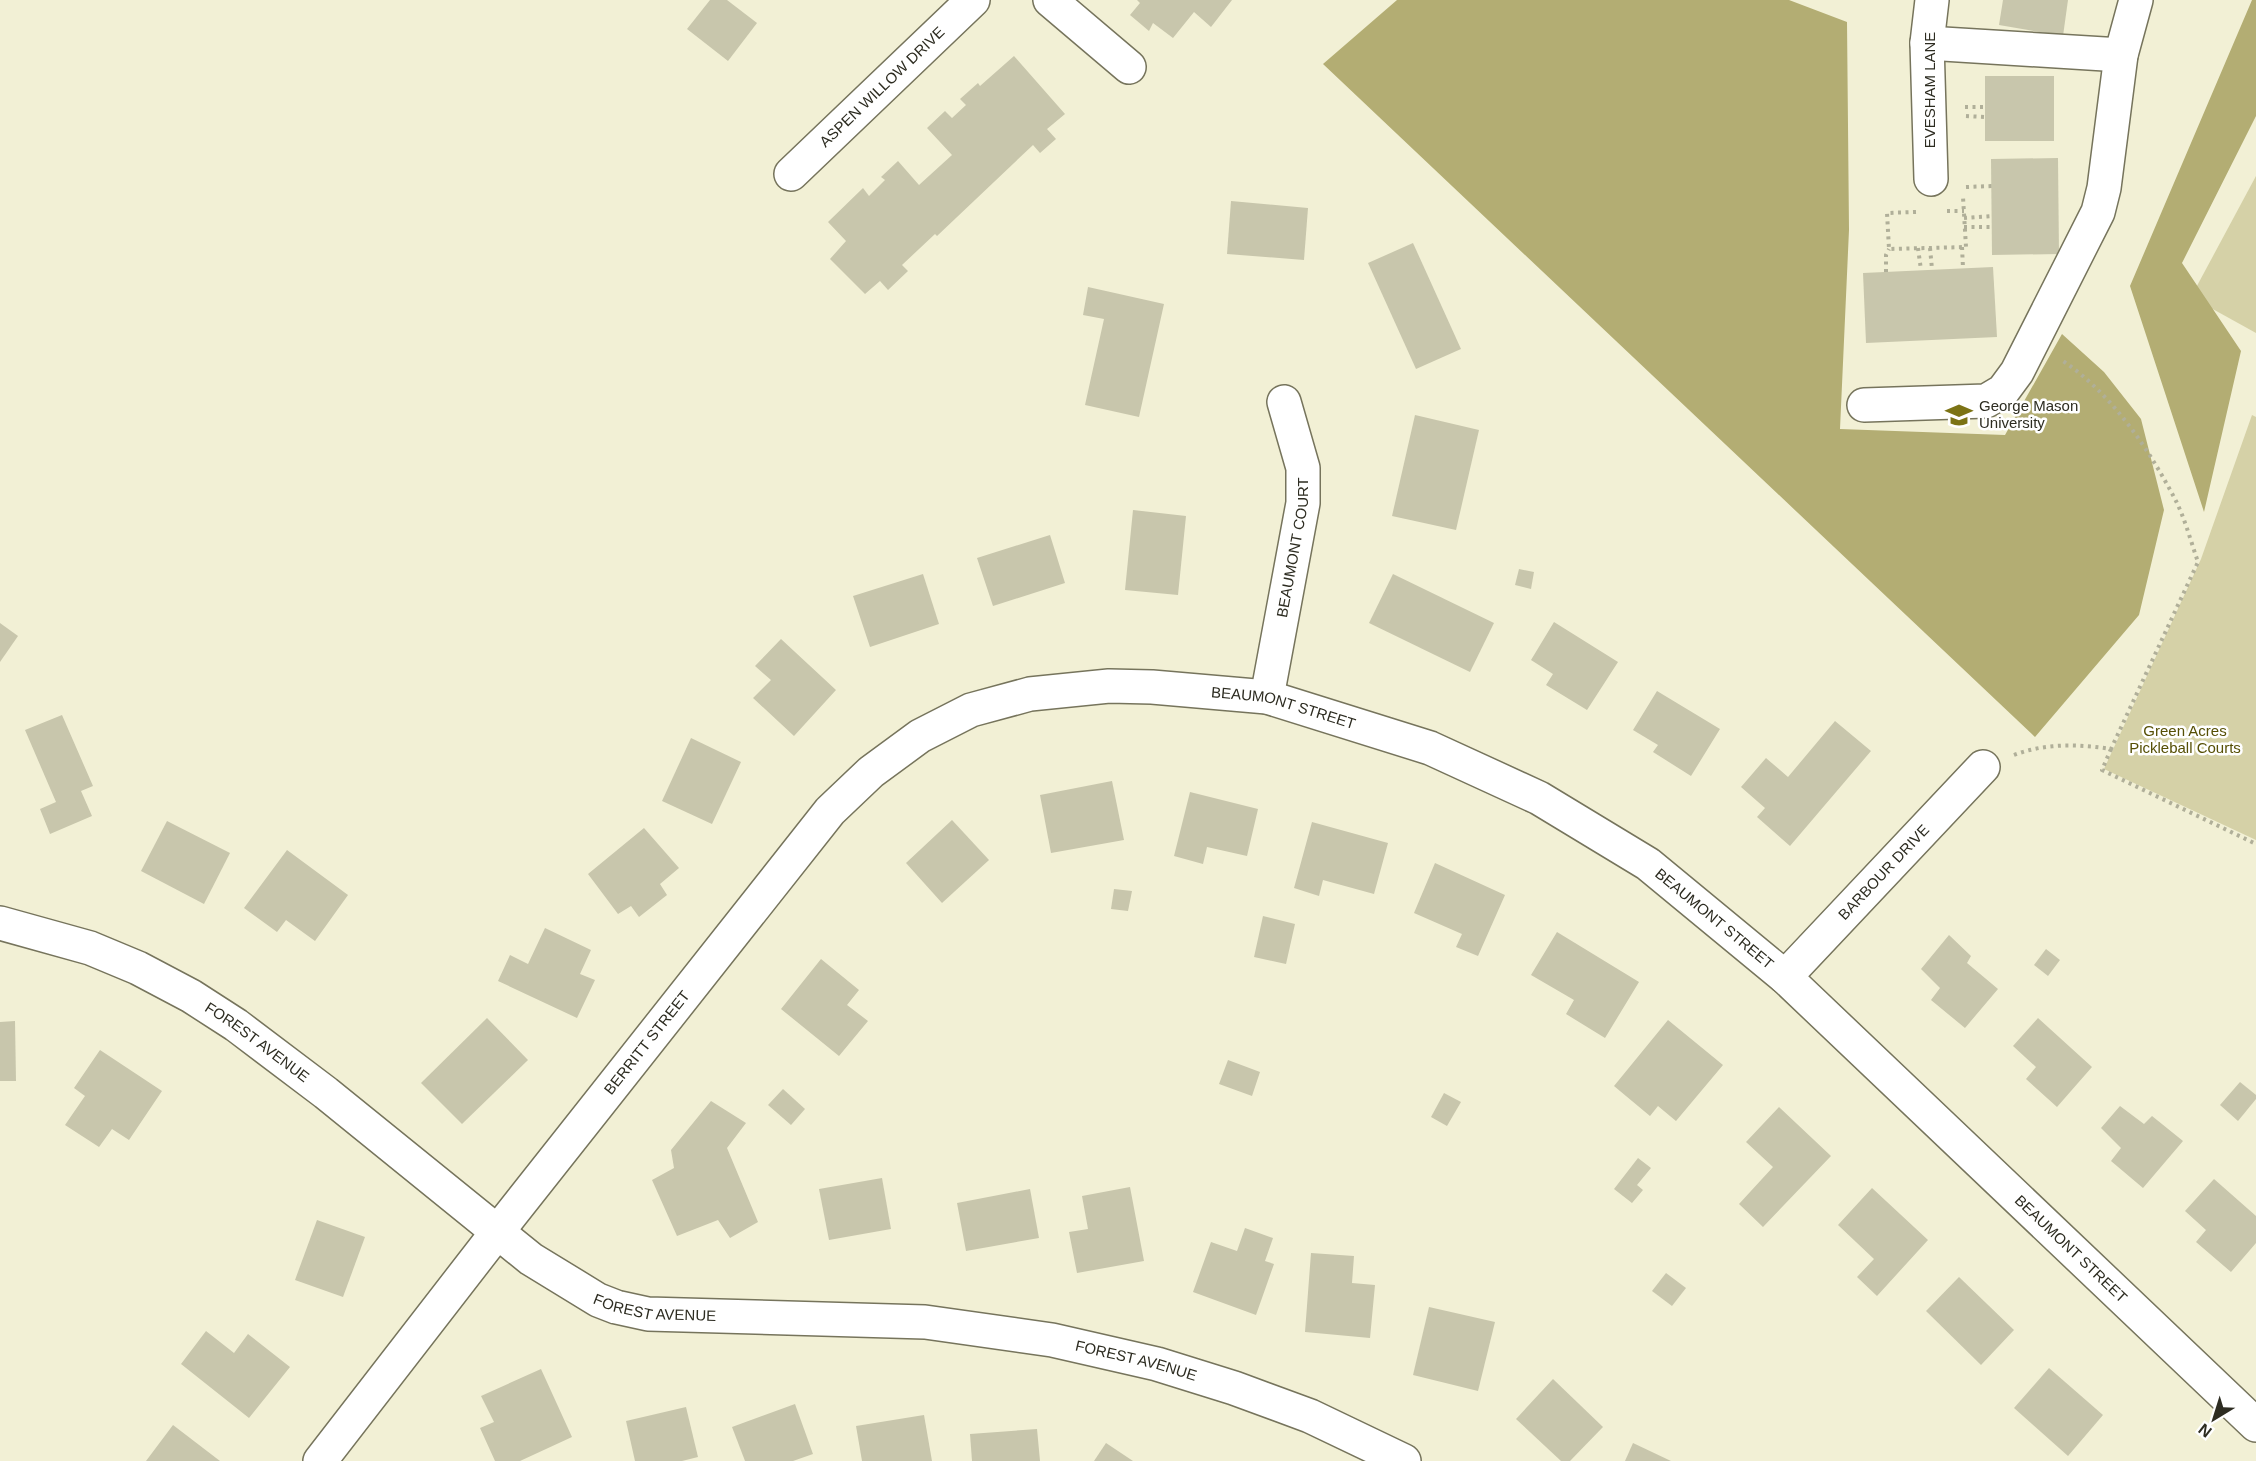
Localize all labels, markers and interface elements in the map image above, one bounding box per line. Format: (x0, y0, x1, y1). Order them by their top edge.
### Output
street label: ASPEN WILLOW DRIVE (816, 23, 948, 150)
street label: EVESHAM LANE (1921, 32, 1938, 148)
place label: George Mason University (1979, 397, 2078, 431)
school or university icon: George Mason University (1944, 400, 1974, 430)
street label: BEAUMONT COURT (1273, 477, 1311, 619)
street label: BEAUMONT STREET (1211, 683, 1358, 732)
park label: Green Acres Pickleball Courts (2129, 722, 2241, 756)
street label: BARBOUR DRIVE (1835, 821, 1932, 923)
street label: BEAUMONT STREET (1652, 865, 1777, 972)
street label: BERRITT STREET (600, 987, 693, 1098)
street label: FOREST AVENUE (202, 998, 313, 1085)
street label: BEAUMONT STREET (2012, 1191, 2131, 1306)
street label: FOREST AVENUE (591, 1290, 716, 1324)
street label: FOREST AVENUE (1074, 1337, 1199, 1384)
north arrow (2184, 1389, 2244, 1449)
text: N (2195, 1420, 2215, 1441)

